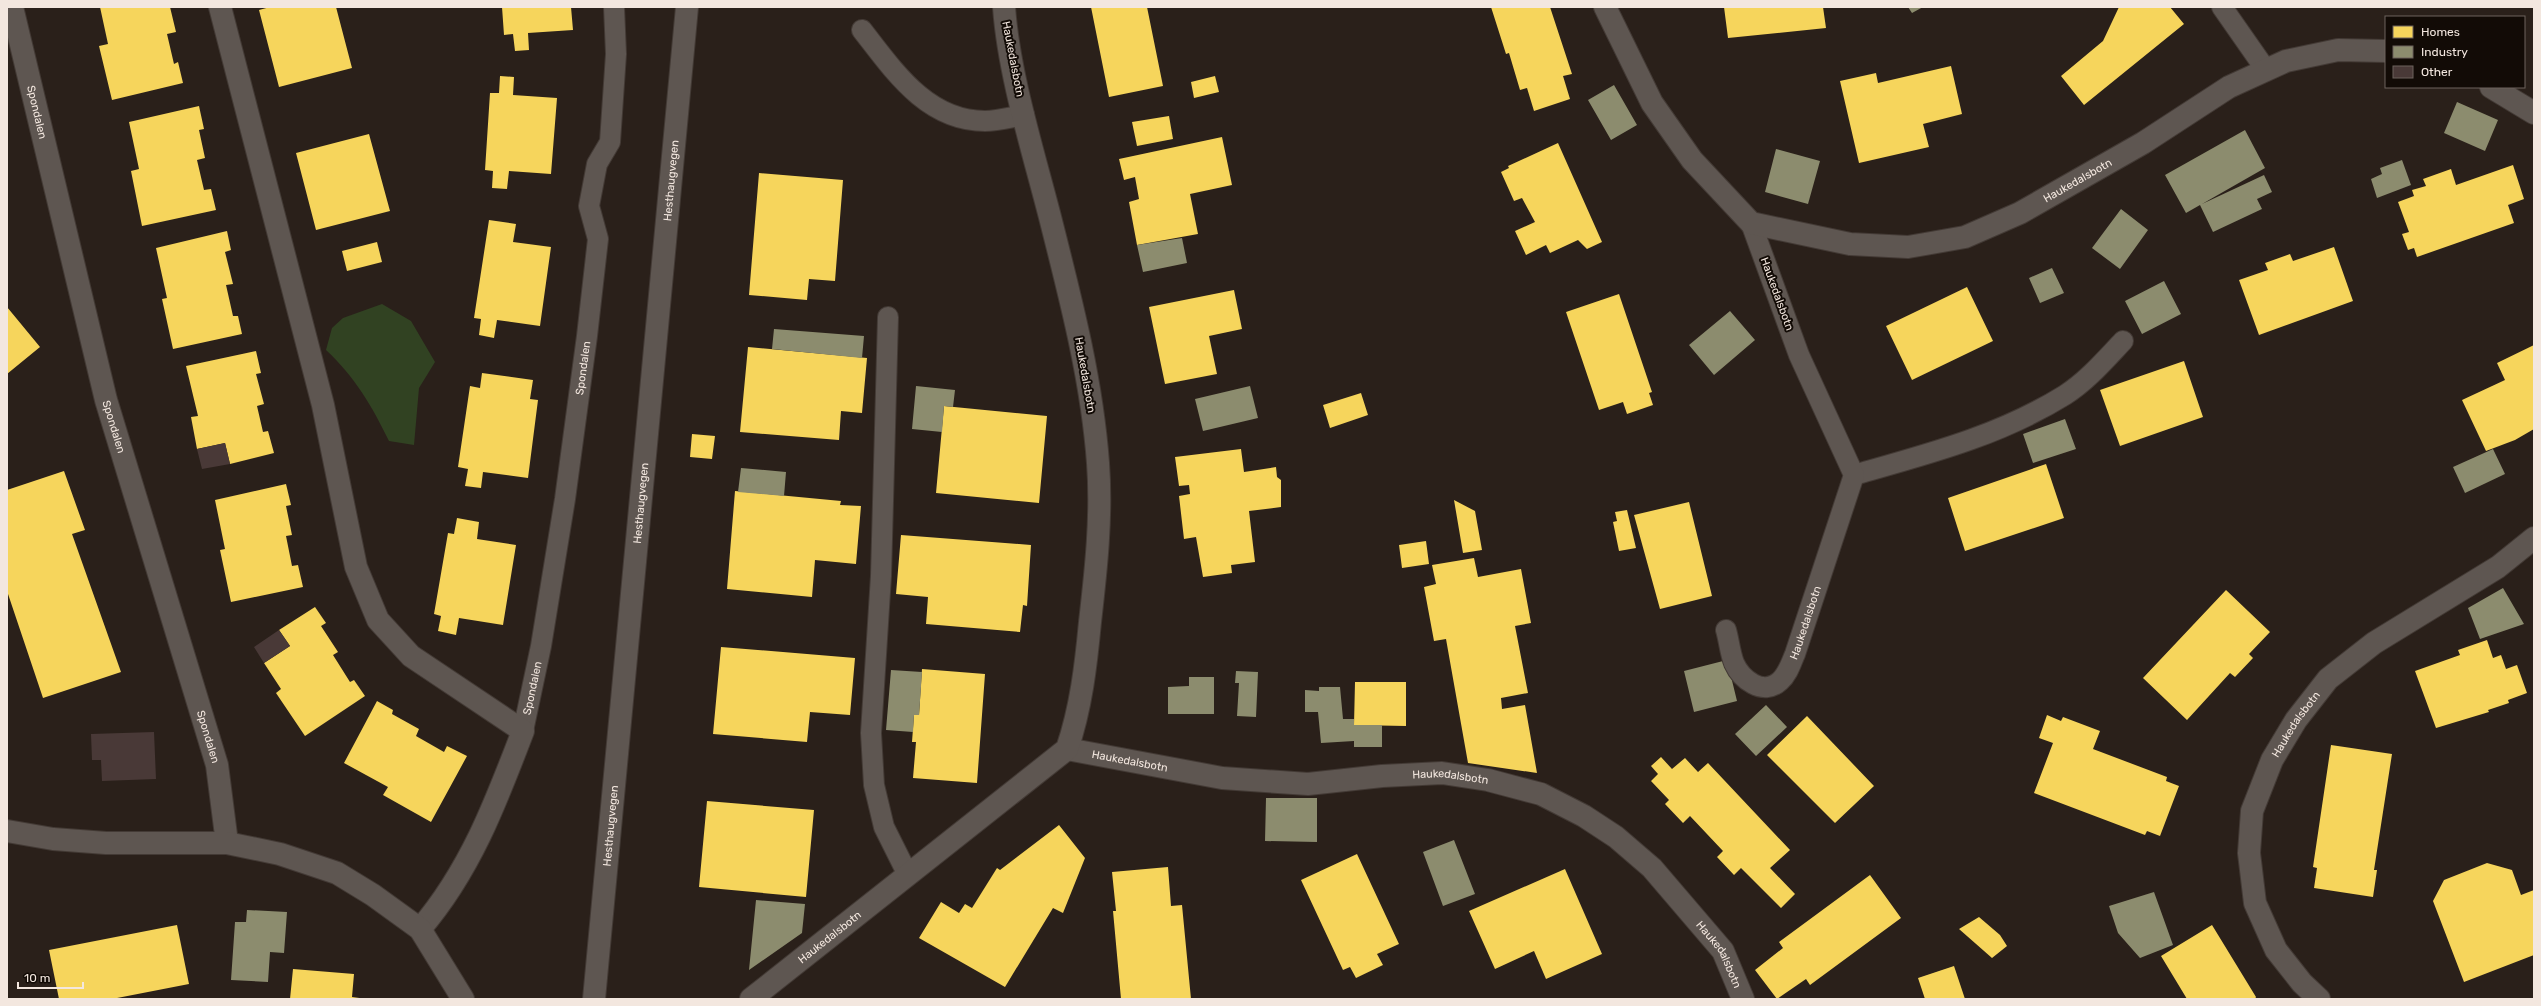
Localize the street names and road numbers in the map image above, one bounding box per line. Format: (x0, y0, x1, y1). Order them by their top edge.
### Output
street label: Haukedalsbotn (999, 20, 1027, 98)
street label: Spondalen (24, 84, 50, 140)
street label: Hesthaugvegen (660, 139, 681, 222)
street label: Haukedalsbotn (2041, 156, 2114, 205)
street label: Haukedalsbotn (1758, 256, 1796, 332)
street label: Haukedalsbotn (1072, 336, 1098, 414)
street label: Spondalen (573, 340, 593, 396)
street label: Spondalen (100, 399, 128, 455)
street label: Hesthaugvegen (630, 462, 651, 544)
street label: Haukedalsbotn (1787, 584, 1824, 661)
street label: Spondalen (520, 660, 544, 716)
street label: Haukedalsbotn (2269, 689, 2322, 760)
street label: Spondalen (194, 709, 223, 765)
street label: Haukedalsbotn (1091, 747, 1169, 774)
street label: Haukedalsbotn (1412, 766, 1489, 787)
street label: Hesthaugvegen (600, 785, 621, 867)
street label: Haukedalsbotn (795, 908, 864, 966)
street label: Haukedalsbotn (1694, 918, 1744, 990)

